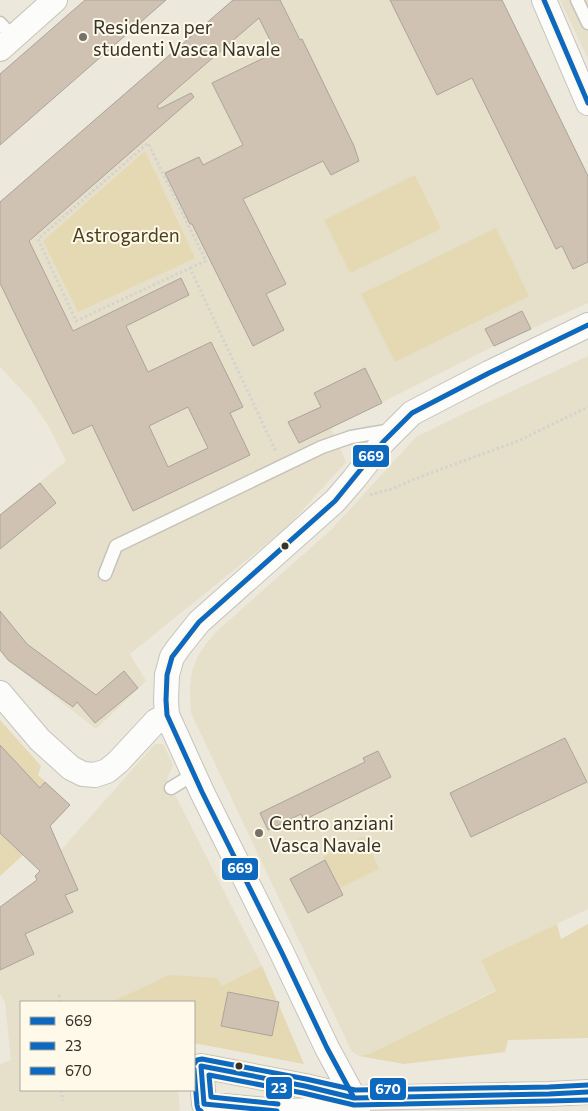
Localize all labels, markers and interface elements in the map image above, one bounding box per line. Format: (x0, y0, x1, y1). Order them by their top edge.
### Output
place label: Residenza per studenti Vasca Navale (93, 15, 280, 60)
marker: Residenza per studenti Vasca Navale (77, 31, 89, 43)
park label: Astrogarden (72, 223, 180, 246)
line badge: 669 (352, 444, 390, 468)
text: 669 (358, 447, 384, 464)
unlabelled marker (280, 541, 290, 551)
place label: Centro anziani Vasca Navale (269, 811, 394, 856)
marker: Centro anziani Vasca Navale (253, 827, 265, 839)
line badge: 669 (221, 857, 259, 881)
text: 669 (227, 859, 253, 876)
legend (20, 1001, 195, 1091)
text: 669 (65, 1011, 92, 1029)
text: 23 (65, 1036, 82, 1054)
text: 670 (65, 1061, 92, 1079)
unlabelled marker (234, 1061, 244, 1071)
line badge: 23 (265, 1076, 293, 1100)
line badge: 670 (369, 1077, 407, 1101)
text: 23 (271, 1079, 287, 1096)
text: 670 (375, 1080, 401, 1097)

